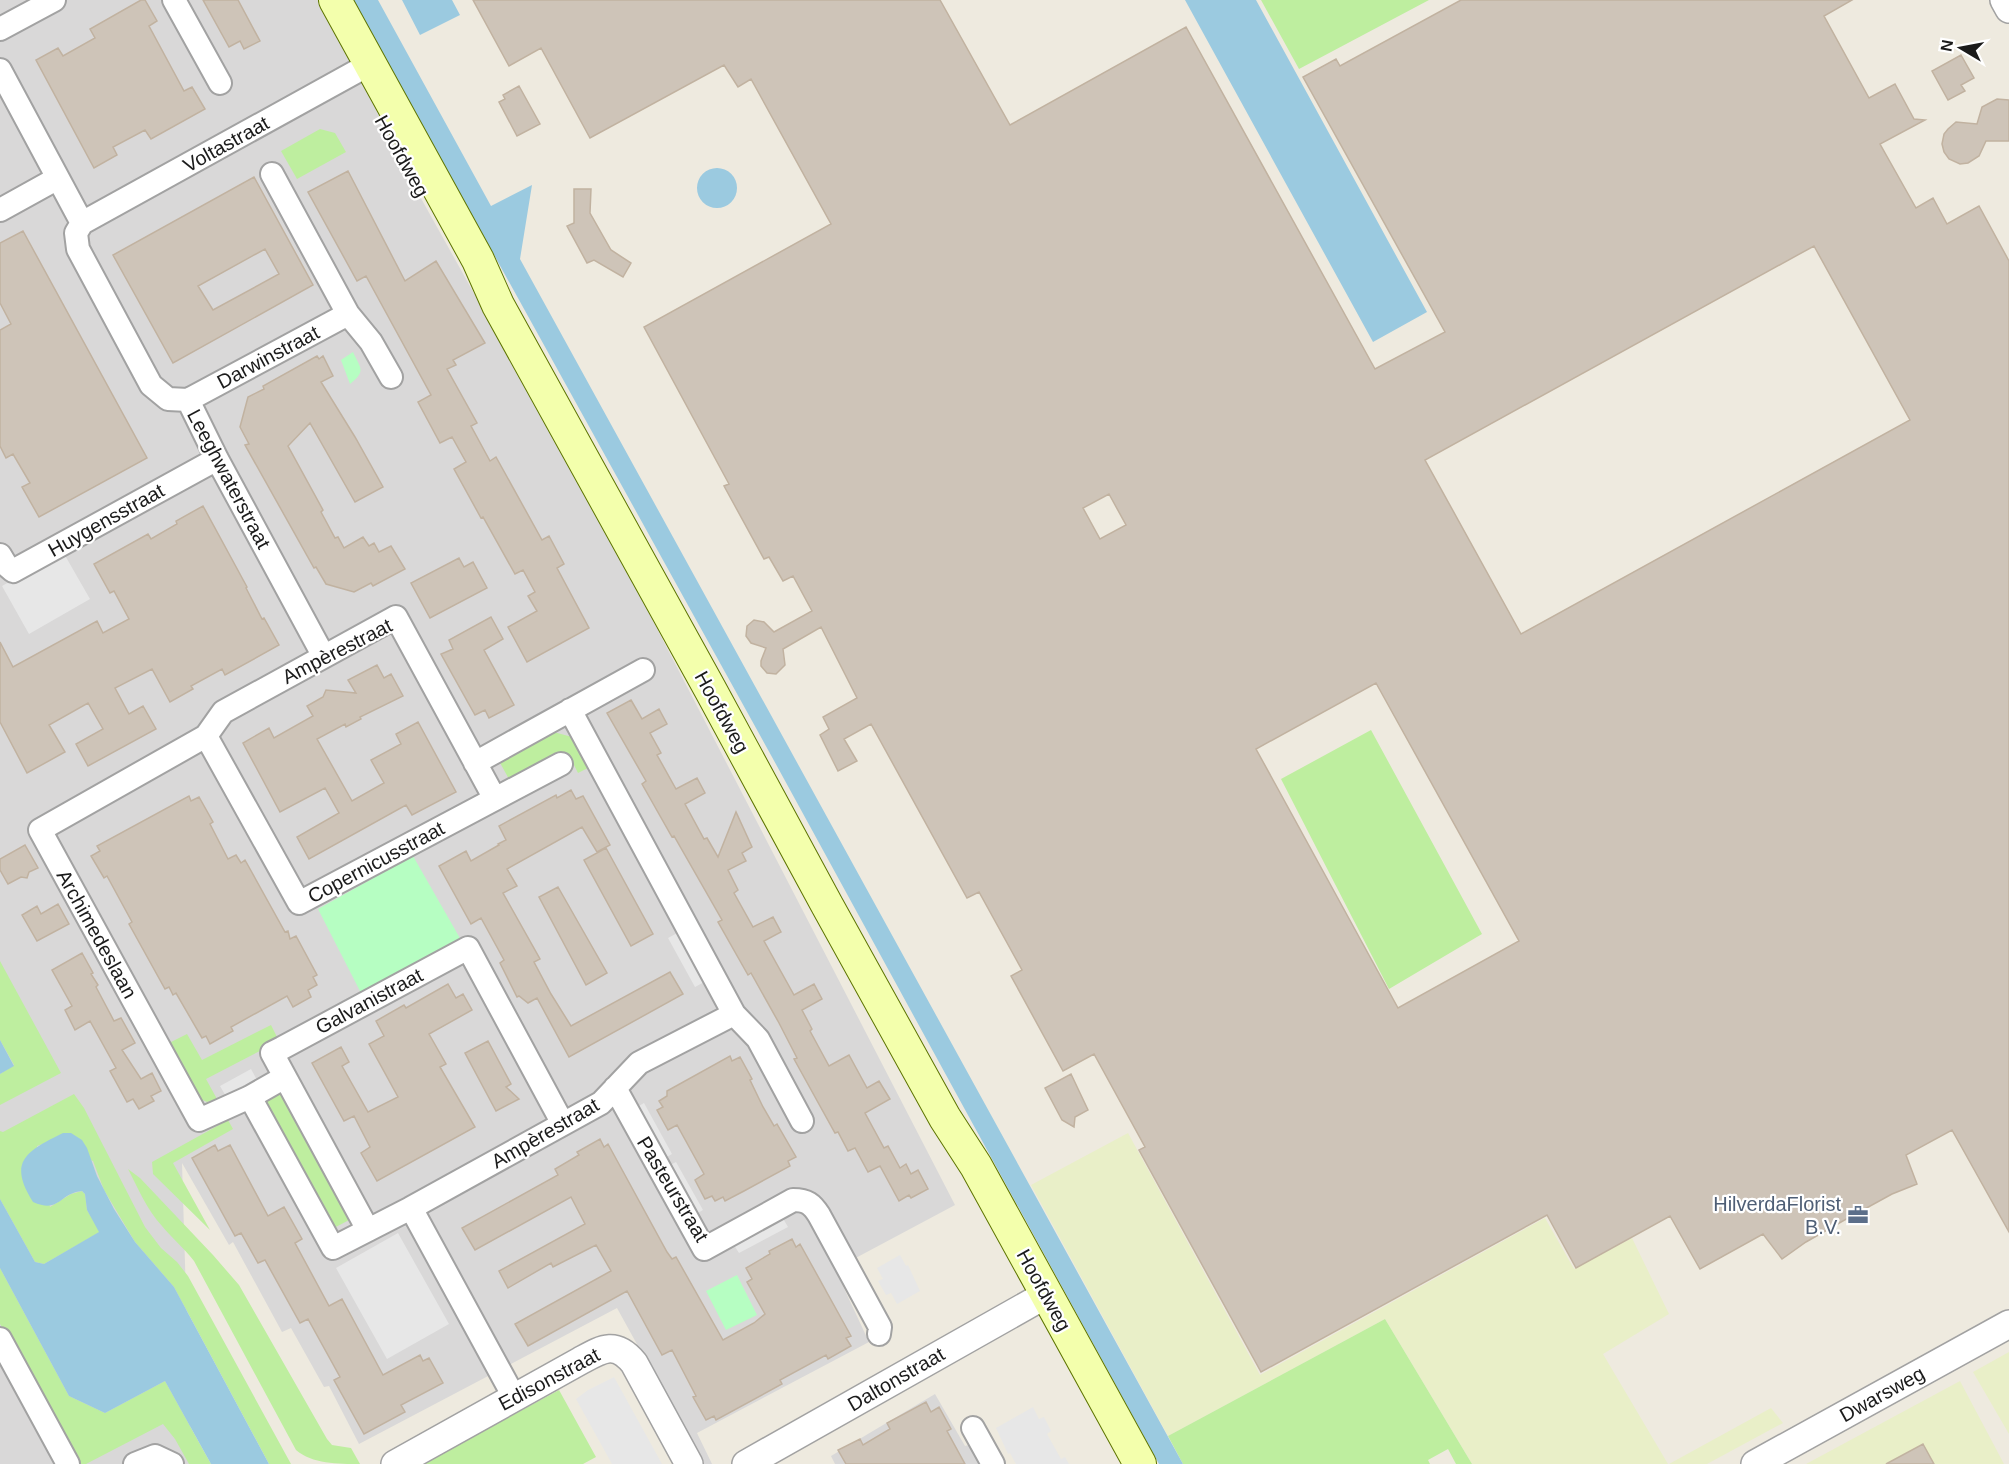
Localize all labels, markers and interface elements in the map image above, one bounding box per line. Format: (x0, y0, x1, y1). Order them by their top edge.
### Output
north arrow (1931, 18, 1991, 78)
text: N (1937, 38, 1956, 53)
street label: Voltastraat (179, 111, 273, 177)
street label: Hoofdweg (371, 111, 433, 201)
street label: Darwinstraat (213, 321, 323, 393)
street label: Leeghwaterstraat (183, 406, 275, 553)
street label: Huygensstraat (44, 479, 168, 561)
street label: Ampèrestraat (279, 614, 396, 688)
street label: Hoofdweg (691, 667, 753, 757)
street label: Copernicusstraat (304, 817, 448, 907)
street label: Archimedeslaan (53, 866, 141, 1002)
street label: Galvanistraat (312, 963, 427, 1038)
street label: Ampèrestraat (488, 1093, 603, 1173)
street label: Pasteurstraat (633, 1132, 713, 1246)
place label: HilverdaFlorist B.V. (1713, 1193, 1841, 1238)
office icon: HilverdaFlorist B.V. (1846, 1203, 1870, 1227)
street label: Hoofdweg (1013, 1245, 1075, 1335)
street label: Daltonstraat (844, 1342, 949, 1415)
street label: Edisonstraat (495, 1343, 604, 1415)
street label: Dwarsweg (1836, 1362, 1928, 1426)

